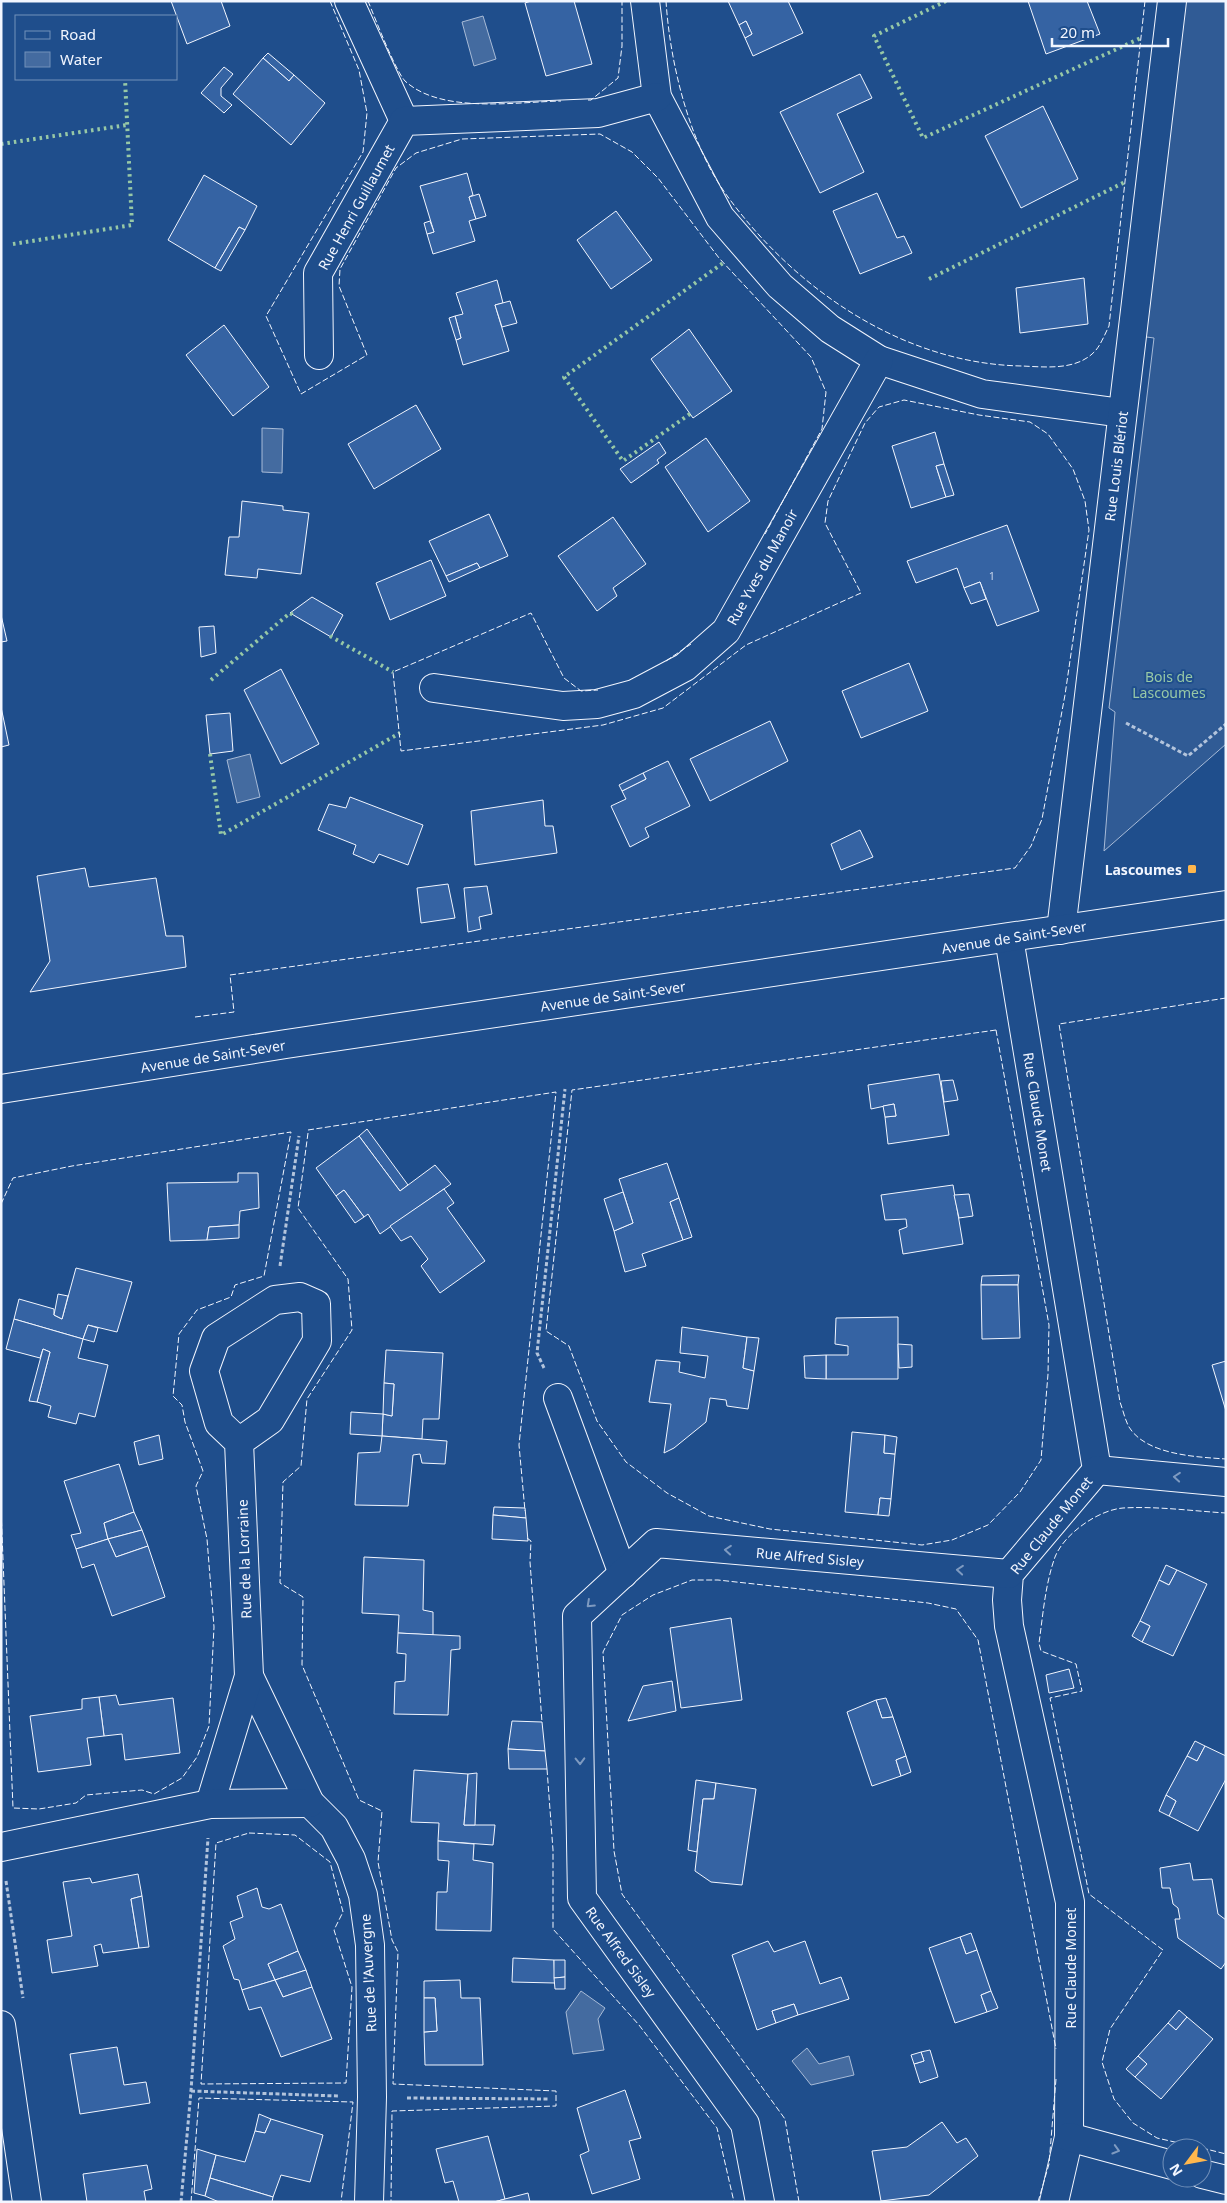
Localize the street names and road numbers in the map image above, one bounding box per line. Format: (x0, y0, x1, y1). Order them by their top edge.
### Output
street label: Rue Henri Guillaumet (313, 141, 399, 273)
street label: Rue Louis Blériot (1100, 410, 1132, 522)
street label: Rue Yves du Manoir (722, 505, 802, 629)
street label: Avenue de Saint-Sever (940, 916, 1088, 958)
street label: Avenue de Saint-Sever (539, 976, 687, 1016)
street label: Avenue de Saint-Sever (139, 1035, 287, 1077)
street label: Rue Claude Monet (1019, 1051, 1057, 1173)
street label: Rue Claude Monet (1006, 1472, 1096, 1578)
street label: Rue de la Lorraine (232, 1499, 256, 1619)
street label: Rue Alfred Sisley (755, 1543, 866, 1571)
street label: Rue Alfred Sisley (581, 1903, 661, 2002)
street label: Rue Claude Monet (1061, 1908, 1080, 2028)
street label: Rue de l'Auvergne (355, 1913, 381, 2033)

